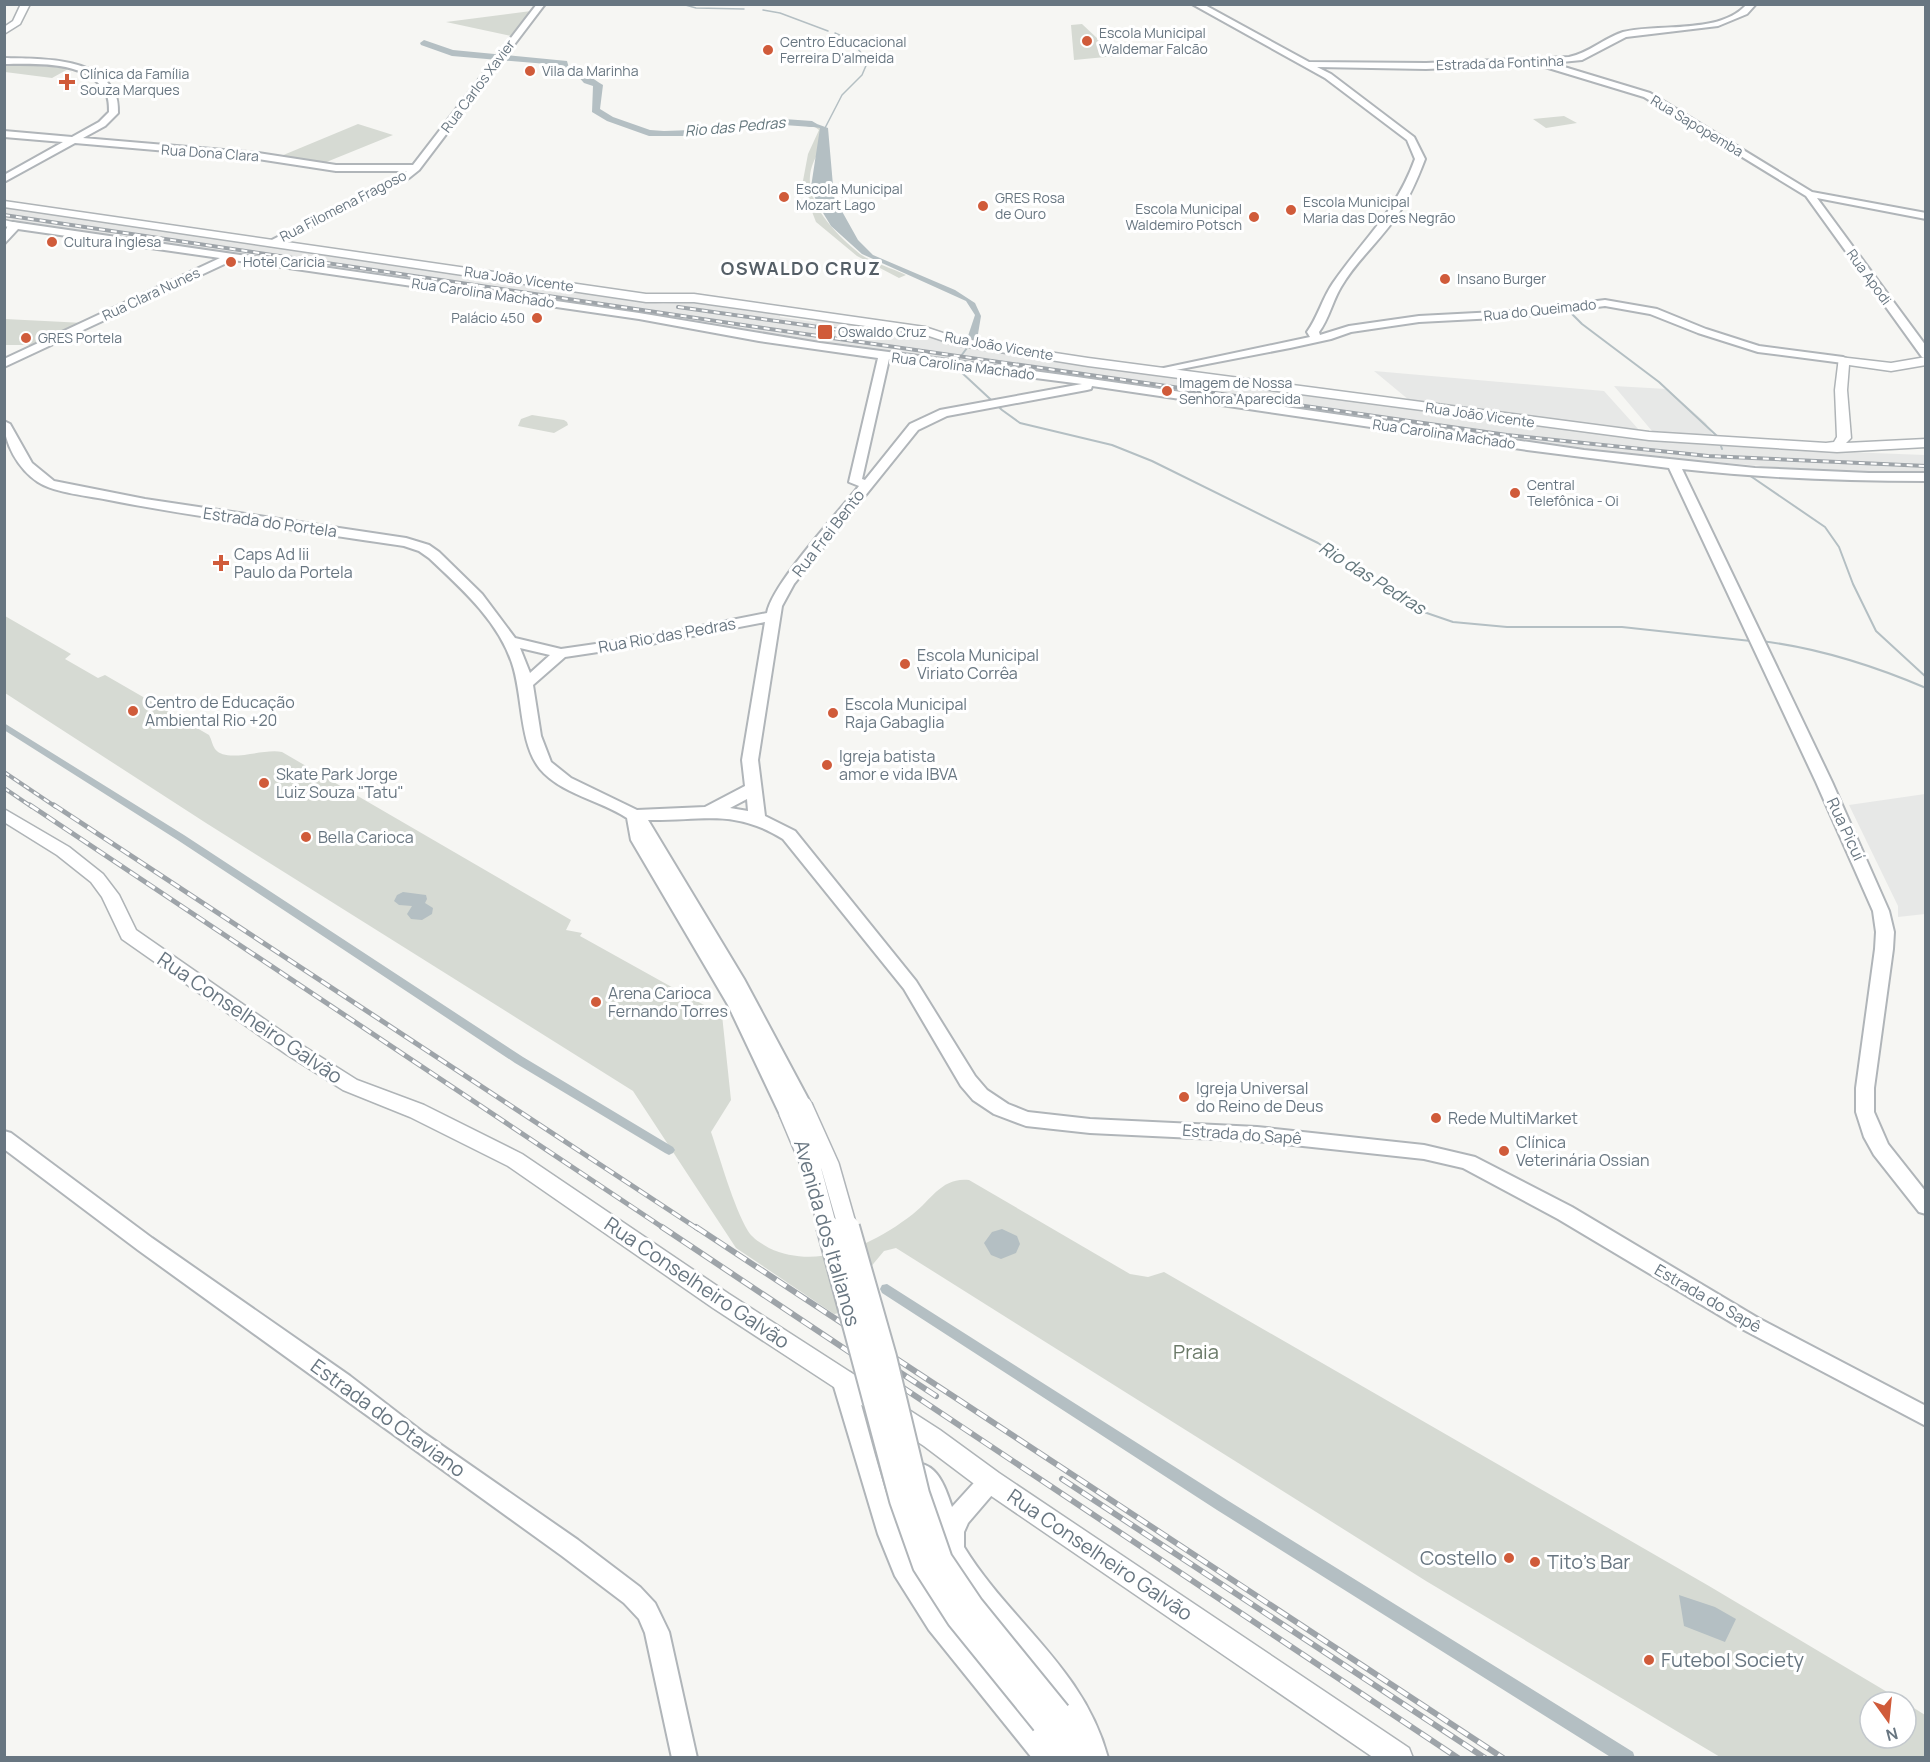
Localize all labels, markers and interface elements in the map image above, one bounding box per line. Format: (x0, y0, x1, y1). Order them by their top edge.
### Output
place label: Escola Municipal Waldemar Falcão (1099, 23, 1208, 58)
place label: Centro Educacional Ferreira D'almeida (780, 32, 906, 67)
marker: Escola Municipal Waldemar Falcão (1080, 34, 1094, 48)
street label: Rua Carlos Xavier (436, 35, 519, 136)
marker: Centro Educacional Ferreira D'almeida (761, 43, 775, 57)
street label: Estrada da Fontinha (1436, 51, 1564, 74)
place label: Vila da Marinha (542, 61, 638, 80)
place label: Clínica da Família Souza Marques (80, 64, 189, 99)
marker: Vila da Marinha (523, 64, 537, 78)
marker: Clínica da Família Souza Marques (58, 73, 76, 91)
street label: Rua Sapopemba (1647, 90, 1747, 161)
water label: Rio das Pedras (684, 112, 787, 141)
street label: Rua Dona Clara (161, 140, 260, 165)
street label: Rua Filomena Fragoso (276, 165, 409, 246)
place label: Escola Municipal Mozart Lago (796, 179, 903, 214)
place label: GRES Rosa de Ouro (995, 188, 1065, 223)
marker: Escola Municipal Mozart Lago (777, 190, 791, 204)
place label: Escola Municipal Maria das Dores Negrão (1303, 192, 1455, 227)
marker: GRES Rosa de Ouro (976, 199, 990, 213)
place label: Escola Municipal Waldemiro Potsch (1125, 199, 1242, 234)
marker: Escola Municipal Maria das Dores Negrão (1284, 203, 1298, 217)
marker: Escola Municipal Waldemiro Potsch (1247, 210, 1261, 224)
place label: Cultura Inglesa (64, 232, 161, 251)
marker: Cultura Inglesa (45, 235, 59, 249)
street label: Rua Apodi (1843, 245, 1896, 308)
place label: Hotel Caricia (243, 252, 325, 271)
marker: Hotel Caricia (224, 255, 238, 269)
district label: OSWALDO CRUZ (721, 256, 881, 280)
street label: Rua João Vicente (463, 261, 575, 296)
street label: Rua Clara Nunes (99, 263, 203, 325)
place label: Insano Burger (1457, 269, 1546, 288)
marker: Insano Burger (1438, 272, 1452, 286)
street label: Rua Carolina Machado (410, 273, 556, 312)
street label: Rua do Queimado (1483, 294, 1597, 325)
place label: Palácio 450 (451, 308, 525, 327)
marker: Palácio 450 (530, 311, 544, 325)
place label: Oswaldo Cruz (838, 322, 927, 341)
marker: Oswaldo Cruz (816, 323, 834, 341)
street label: Rua João Vicente (943, 327, 1055, 364)
place label: GRES Portela (38, 328, 122, 347)
marker: GRES Portela (19, 331, 33, 345)
street label: Rua Carolina Machado (890, 347, 1036, 384)
place label: Imagem de Nossa Senhora Aparecida (1179, 373, 1301, 408)
marker: Imagem de Nossa Senhora Aparecida (1160, 384, 1174, 398)
street label: Rua João Vicente (1424, 397, 1536, 432)
street label: Rua Carolina Machado (1371, 414, 1517, 453)
place label: Central Telefônica - Oi (1527, 475, 1619, 510)
street label: Rua Frei Bento (787, 485, 869, 581)
marker: Central Telefônica - Oi (1508, 486, 1522, 500)
street label: Estrada do Portela (202, 502, 338, 542)
water label: Rio das Pedras (1315, 535, 1432, 620)
place label: Caps Ad Iii Paulo da Portela (234, 543, 353, 583)
marker: Caps Ad Iii Paulo da Portela (212, 554, 230, 572)
street label: Rua Rio das Pedras (596, 612, 738, 658)
place label: Escola Municipal Viriato Corrêa (917, 644, 1039, 684)
marker: Escola Municipal Viriato Corrêa (898, 657, 912, 671)
place label: Centro de Educação Ambiental Rio +20 (145, 691, 295, 731)
place label: Escola Municipal Raja Gabaglia (845, 693, 967, 733)
marker: Centro de Educação Ambiental Rio +20 (126, 704, 140, 718)
marker: Escola Municipal Raja Gabaglia (826, 706, 840, 720)
place label: Igreja batista amor e vida IBVA (839, 745, 958, 785)
marker: Igreja batista amor e vida IBVA (820, 758, 834, 772)
place label: Skate Park Jorge Luiz Souza "Tatu" (276, 763, 404, 803)
marker: Skate Park Jorge Luiz Souza "Tatu" (257, 776, 271, 790)
street label: Rua Picuí (1822, 794, 1870, 864)
place label: Bella Carioca (318, 826, 414, 848)
marker: Bella Carioca (299, 830, 313, 844)
street label: Rua Conselheiro Galvão (152, 945, 348, 1090)
place label: Arena Carioca Fernando Torres (608, 982, 728, 1022)
marker: Arena Carioca Fernando Torres (589, 995, 603, 1009)
place label: Igreja Universal do Reino de Deus (1196, 1077, 1323, 1117)
marker: Igreja Universal do Reino de Deus (1177, 1090, 1191, 1104)
place label: Rede MultiMarket (1448, 1107, 1578, 1129)
marker: Rede MultiMarket (1429, 1111, 1443, 1125)
street label: Estrada do Sapê (1182, 1119, 1302, 1149)
place label: Clínica Veterinária Ossian (1516, 1131, 1649, 1171)
street label: Avenida dos Italianos (788, 1136, 867, 1329)
marker: Clínica Veterinária Ossian (1497, 1144, 1511, 1158)
street label: Rua Conselheiro Galvão (599, 1210, 795, 1355)
street label: Estrada do Sapê (1651, 1259, 1765, 1337)
park label: Praia (1173, 1338, 1219, 1365)
street label: Estrada do Otaviano (305, 1352, 471, 1483)
street label: Rua Conselheiro Galvão (1002, 1482, 1198, 1627)
place label: Costello (1420, 1544, 1497, 1571)
place label: Tito's Bar (1547, 1548, 1631, 1575)
marker: Costello (1502, 1551, 1516, 1565)
marker: Tito's Bar (1528, 1555, 1542, 1569)
place label: Futebol Society (1661, 1646, 1805, 1673)
marker: Futebol Society (1642, 1653, 1656, 1667)
north arrow (1858, 1690, 1918, 1750)
text: N (1883, 1722, 1900, 1747)

